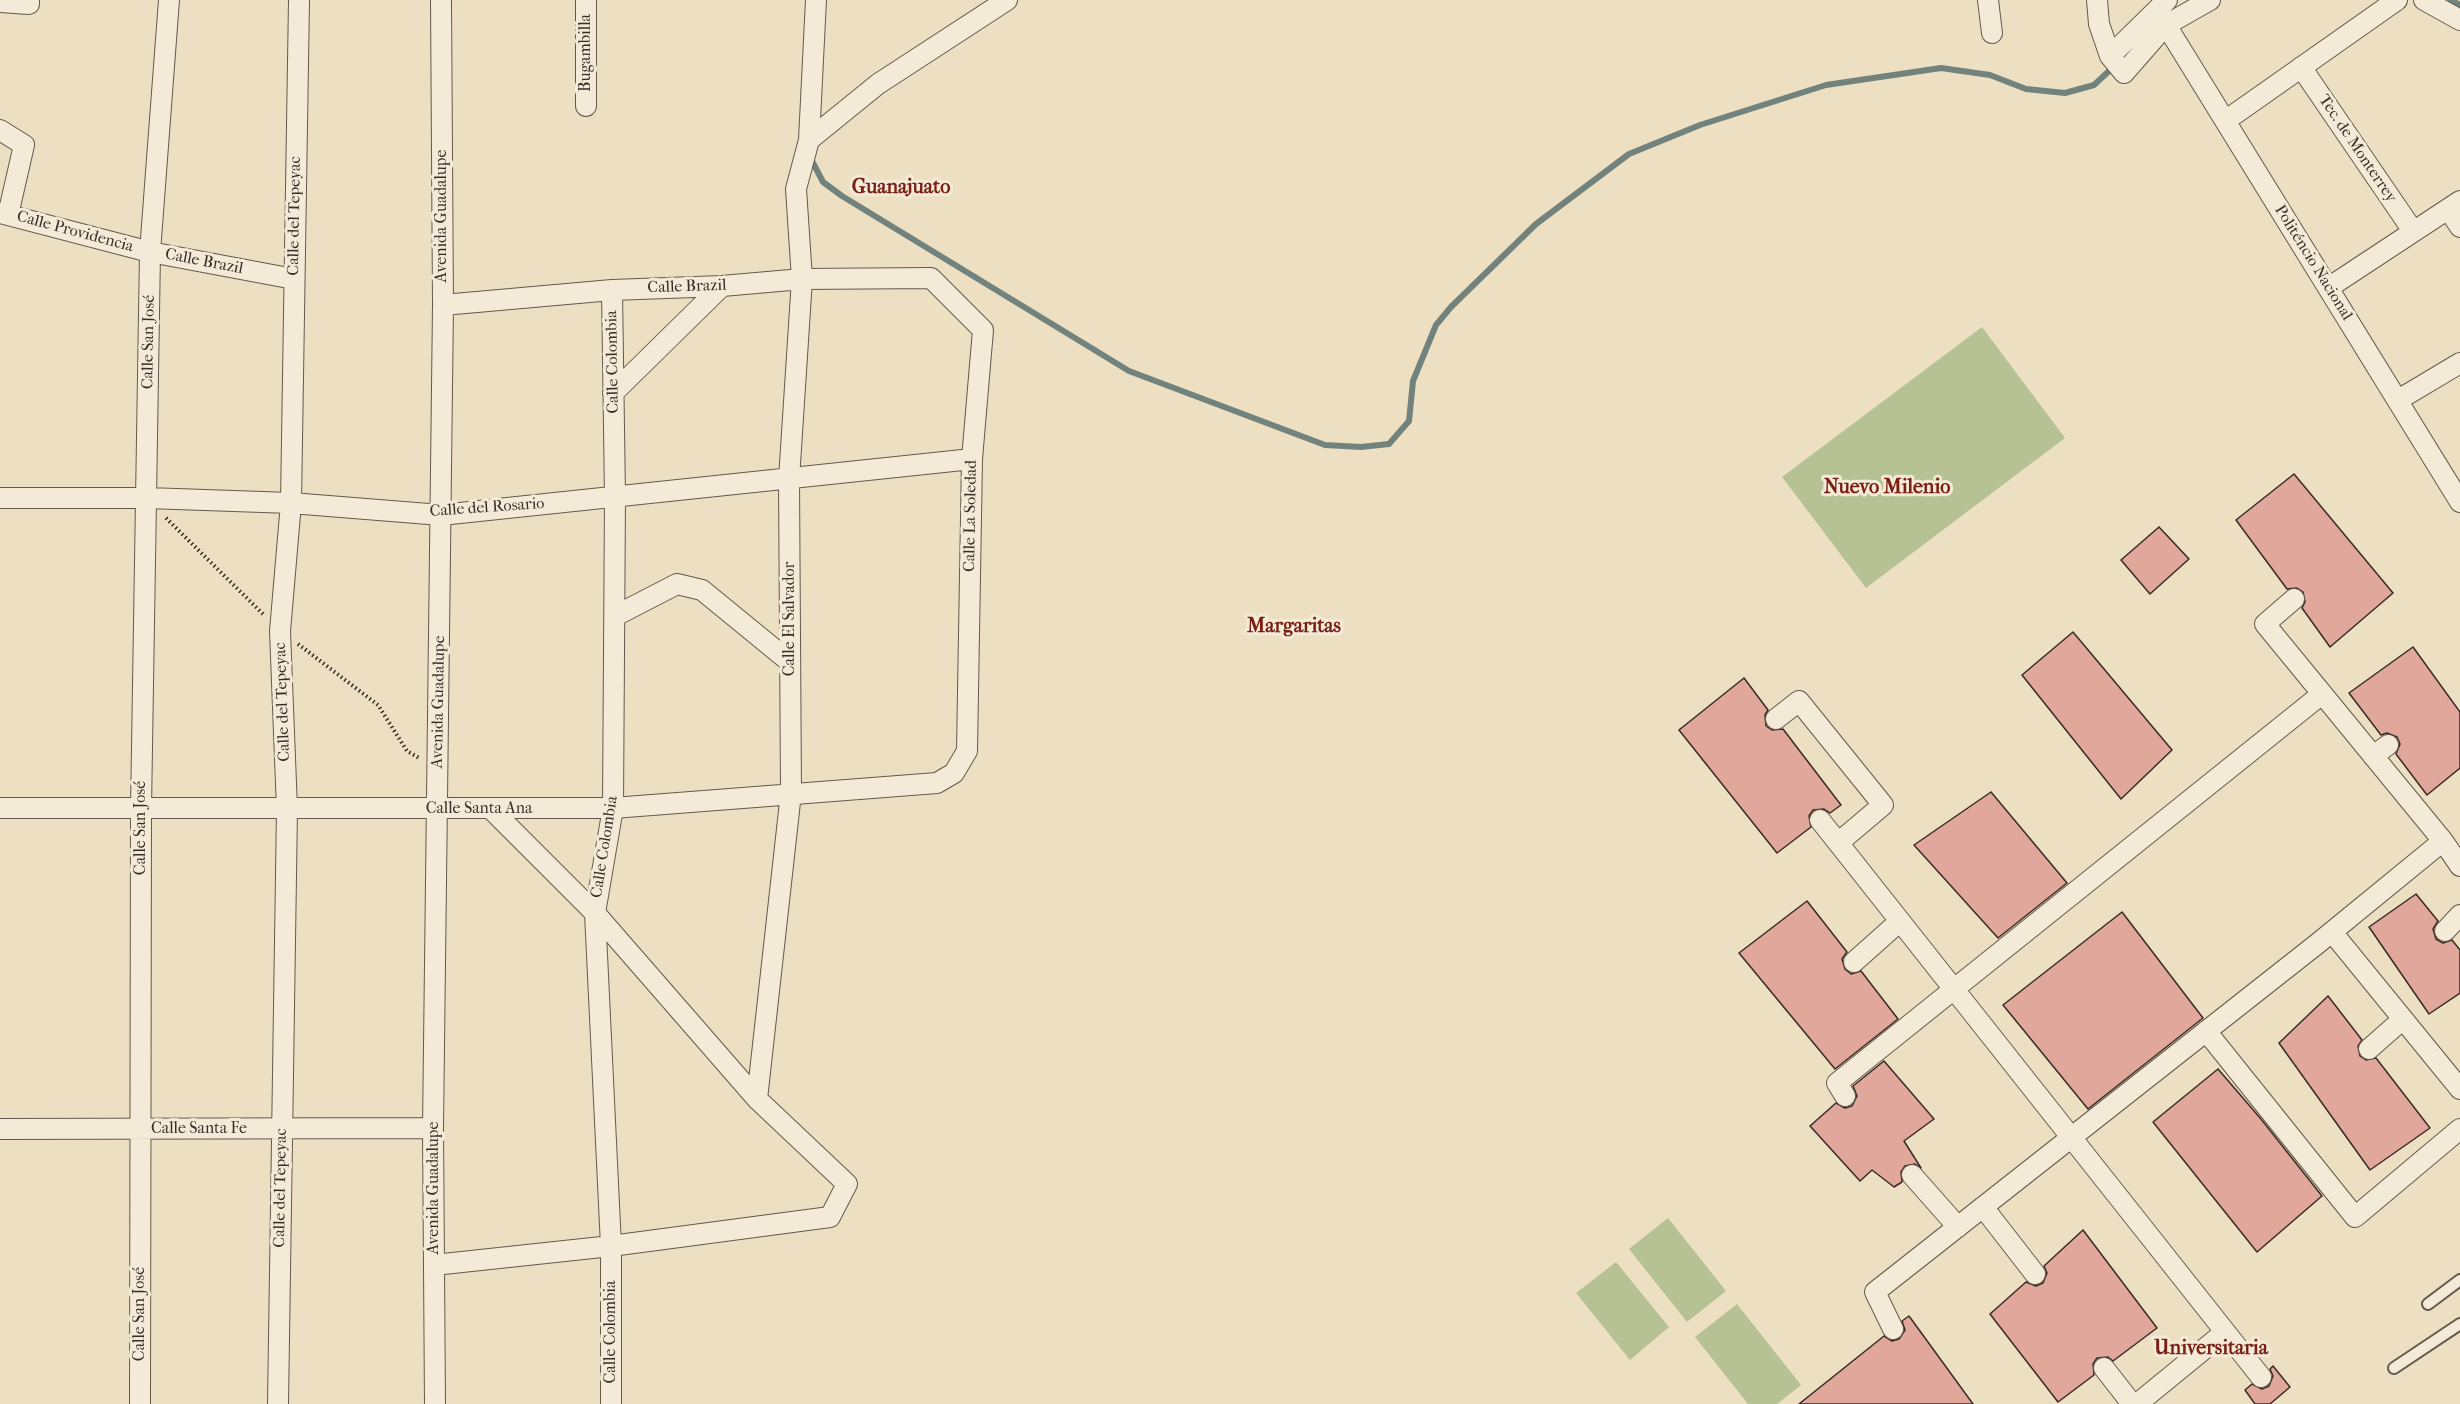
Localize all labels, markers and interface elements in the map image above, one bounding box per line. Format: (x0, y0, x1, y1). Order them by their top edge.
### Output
street label: Bugambilla (576, 14, 596, 92)
street label: Tec. de Monterrey (2314, 91, 2400, 207)
street label: Avenida Guadalupe (432, 150, 452, 282)
street label: Calle del Tepeyac (284, 156, 306, 276)
district label: Guanajuato (852, 176, 950, 200)
street label: Politéncio Nacional (2270, 202, 2356, 324)
street label: Calle Providencia (15, 207, 135, 257)
street label: Calle Brazil (163, 245, 245, 279)
street label: Calle Brazil (647, 276, 727, 298)
street label: Calle San José (139, 295, 159, 389)
street label: Calle Colombia (603, 310, 623, 414)
street label: Calle La Soledad (960, 460, 982, 572)
district label: Nuevo Milenio (1824, 476, 1950, 500)
street label: Calle del Rosario (429, 494, 545, 522)
street label: Calle El Salvador (780, 562, 800, 676)
district label: Margaritas (1247, 615, 1341, 639)
street label: Avenida Guadalupe (428, 635, 450, 769)
street label: Calle del Tepeyac (271, 642, 295, 762)
street label: Calle San José (131, 781, 151, 875)
street label: Calle Colombia (587, 795, 623, 899)
street label: Calle Santa Ana (426, 799, 532, 819)
street label: Calle Santa Fe (151, 1119, 247, 1139)
street label: Avenida Guadalupe (424, 1122, 444, 1254)
street label: Calle del Tepeyac (270, 1128, 292, 1248)
street label: Calle San José (130, 1267, 150, 1361)
street label: Calle Colombia (601, 1280, 621, 1384)
district label: Universitaria (2154, 1337, 2268, 1361)

